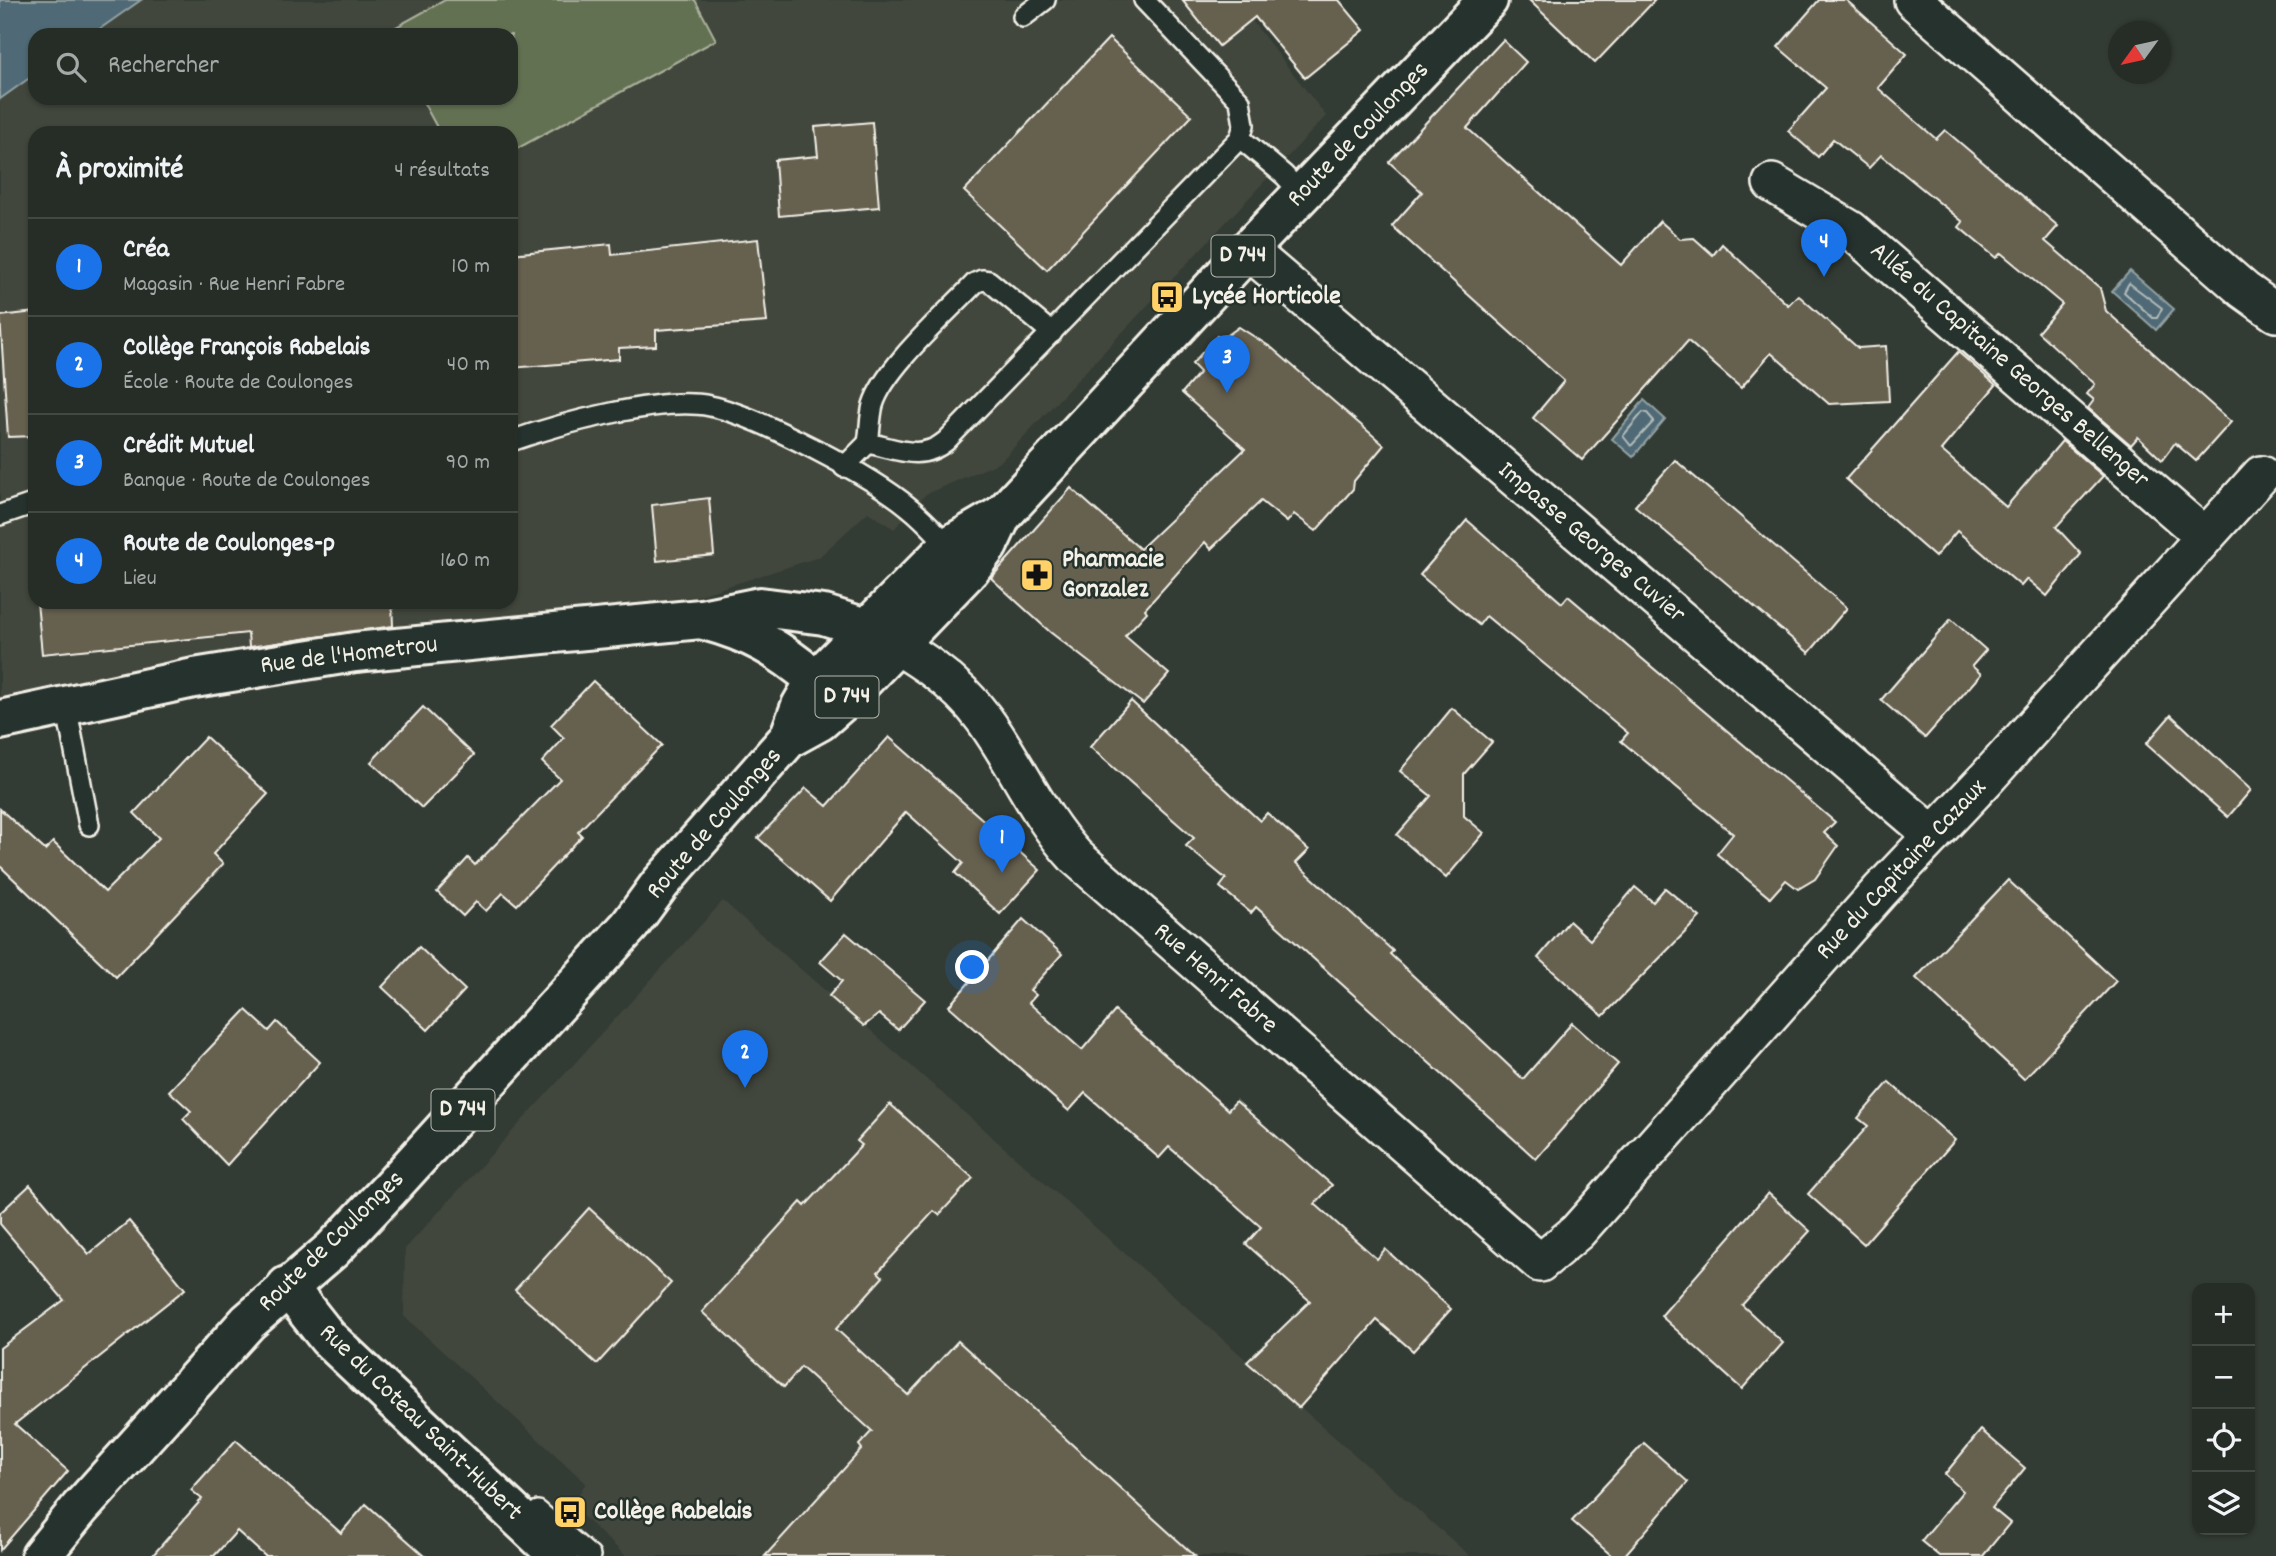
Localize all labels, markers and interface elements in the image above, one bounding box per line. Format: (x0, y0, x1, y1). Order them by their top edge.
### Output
north arrow (2108, 21, 2171, 84)
search box (28, 28, 518, 105)
icon: search (52, 48, 90, 86)
text: Rechercher (108, 48, 219, 85)
street label: Route de Coulonges (1279, 53, 1439, 217)
text: À proximité (56, 150, 183, 193)
text: 4 résultats (394, 155, 490, 188)
pin: 4 (1801, 219, 1847, 277)
text: Créa (123, 232, 169, 269)
street label: Allée du Capitaine Georges Bellenger (1861, 234, 2157, 498)
road number: D 744 (1212, 235, 1274, 276)
text: 1 (76, 251, 82, 284)
text: 10 m (451, 251, 490, 284)
text: Magasin · Rue Henri Fabre (123, 269, 345, 302)
bus stop icon: Lycée Horticole (1148, 278, 1186, 316)
place label: Lycée Horticole (1192, 279, 1341, 316)
text: Collège François Rabelais (123, 330, 371, 367)
pin: 3 (1204, 335, 1250, 393)
text: 2 (74, 349, 84, 382)
text: 40 m (447, 349, 490, 382)
text: École · Route de Coulonges (123, 367, 353, 400)
text: Crédit Mutuel (123, 428, 254, 465)
text: 3 (74, 447, 84, 480)
text: 90 m (446, 447, 490, 480)
street label: Impasse Georges Cuvier (1489, 453, 1693, 633)
text: Banque · Route de Coulonges (123, 465, 371, 498)
text: Route de Coulonges-p (123, 526, 335, 563)
place label: Pharmacie Gonzalez (1062, 542, 1164, 609)
text: 4 (74, 545, 84, 578)
text: 160 m (440, 545, 490, 578)
pharmacy icon: Pharmacie Gonzalez (1018, 556, 1056, 594)
text: Lieu (123, 563, 157, 596)
street label: Rue de l'Hometrou (258, 627, 440, 685)
road number: D 744 (816, 676, 878, 718)
street label: Route de Coulonges (638, 740, 792, 908)
street label: Rue du Capitaine Cazaux (1808, 771, 1996, 969)
pin: 1 (979, 815, 1025, 873)
street label: Rue Henri Fabre (1145, 914, 1285, 1044)
your location (955, 950, 989, 984)
pin: 2 (722, 1030, 768, 1088)
road number: D 744 (432, 1090, 494, 1130)
street label: Route de Coulonges (250, 1162, 414, 1322)
map controls (2192, 1283, 2255, 1535)
button: + (2192, 1283, 2255, 1346)
street label: Rue du Coteau Saint-Hubert (310, 1316, 531, 1531)
button: − (2192, 1346, 2255, 1409)
button: locate (2192, 1409, 2255, 1472)
button: layers (2192, 1472, 2255, 1535)
bus stop icon: Collège Rabelais (551, 1493, 589, 1531)
place label: Collège Rabelais (594, 1494, 752, 1531)

